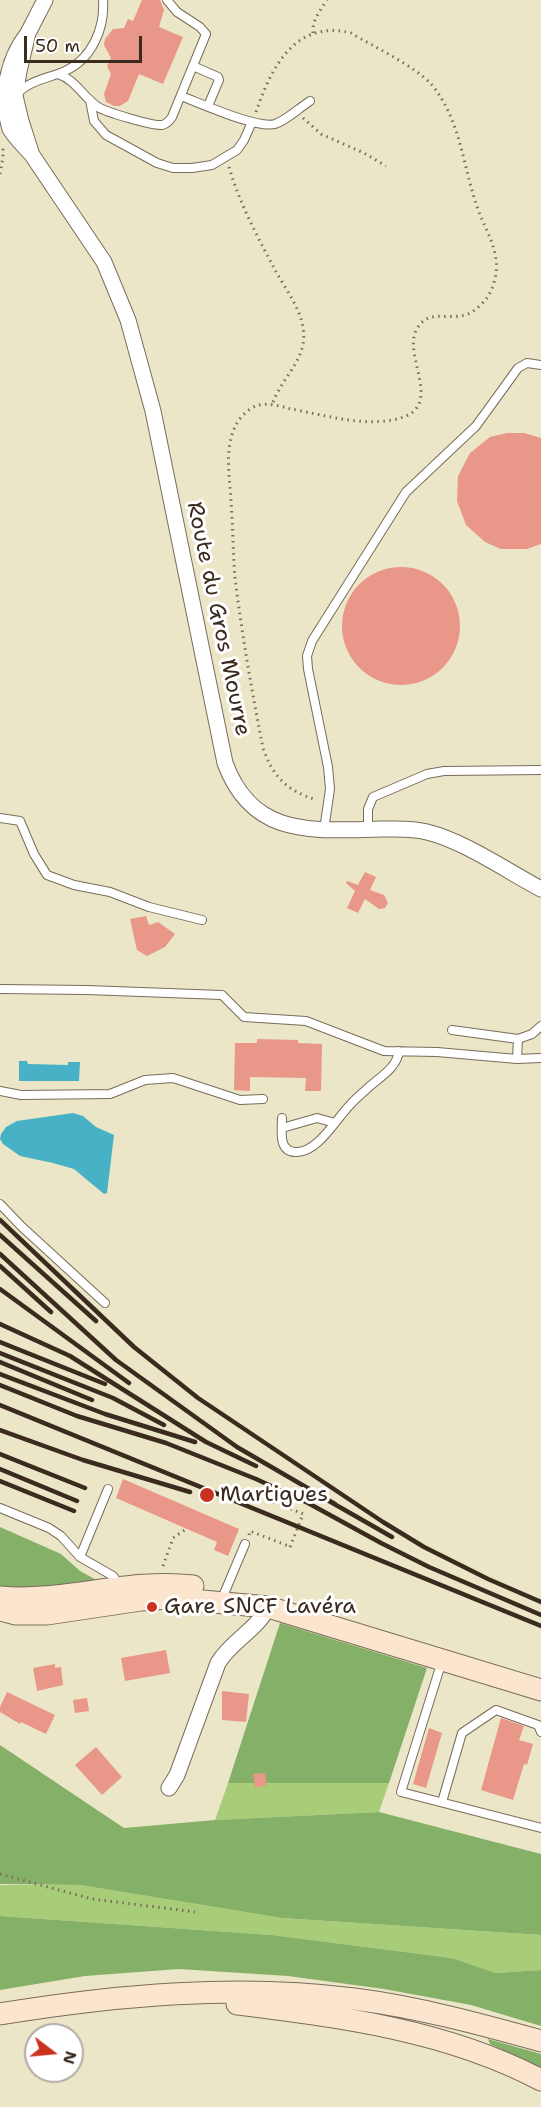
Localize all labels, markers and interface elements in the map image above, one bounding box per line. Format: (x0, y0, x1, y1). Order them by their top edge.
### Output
scale bar (27, 24, 146, 62)
text: 50 m (35, 34, 80, 58)
street label: Route du Gros Mourre (180, 499, 256, 739)
place label: Martigues (220, 1482, 328, 1508)
marker: Martigues (198, 1486, 216, 1504)
place label: Gare SNCF Lavéra (164, 1594, 356, 1620)
marker: Gare SNCF Lavéra (145, 1600, 159, 1614)
north arrow (24, 2023, 84, 2083)
text: N (58, 2049, 82, 2067)

